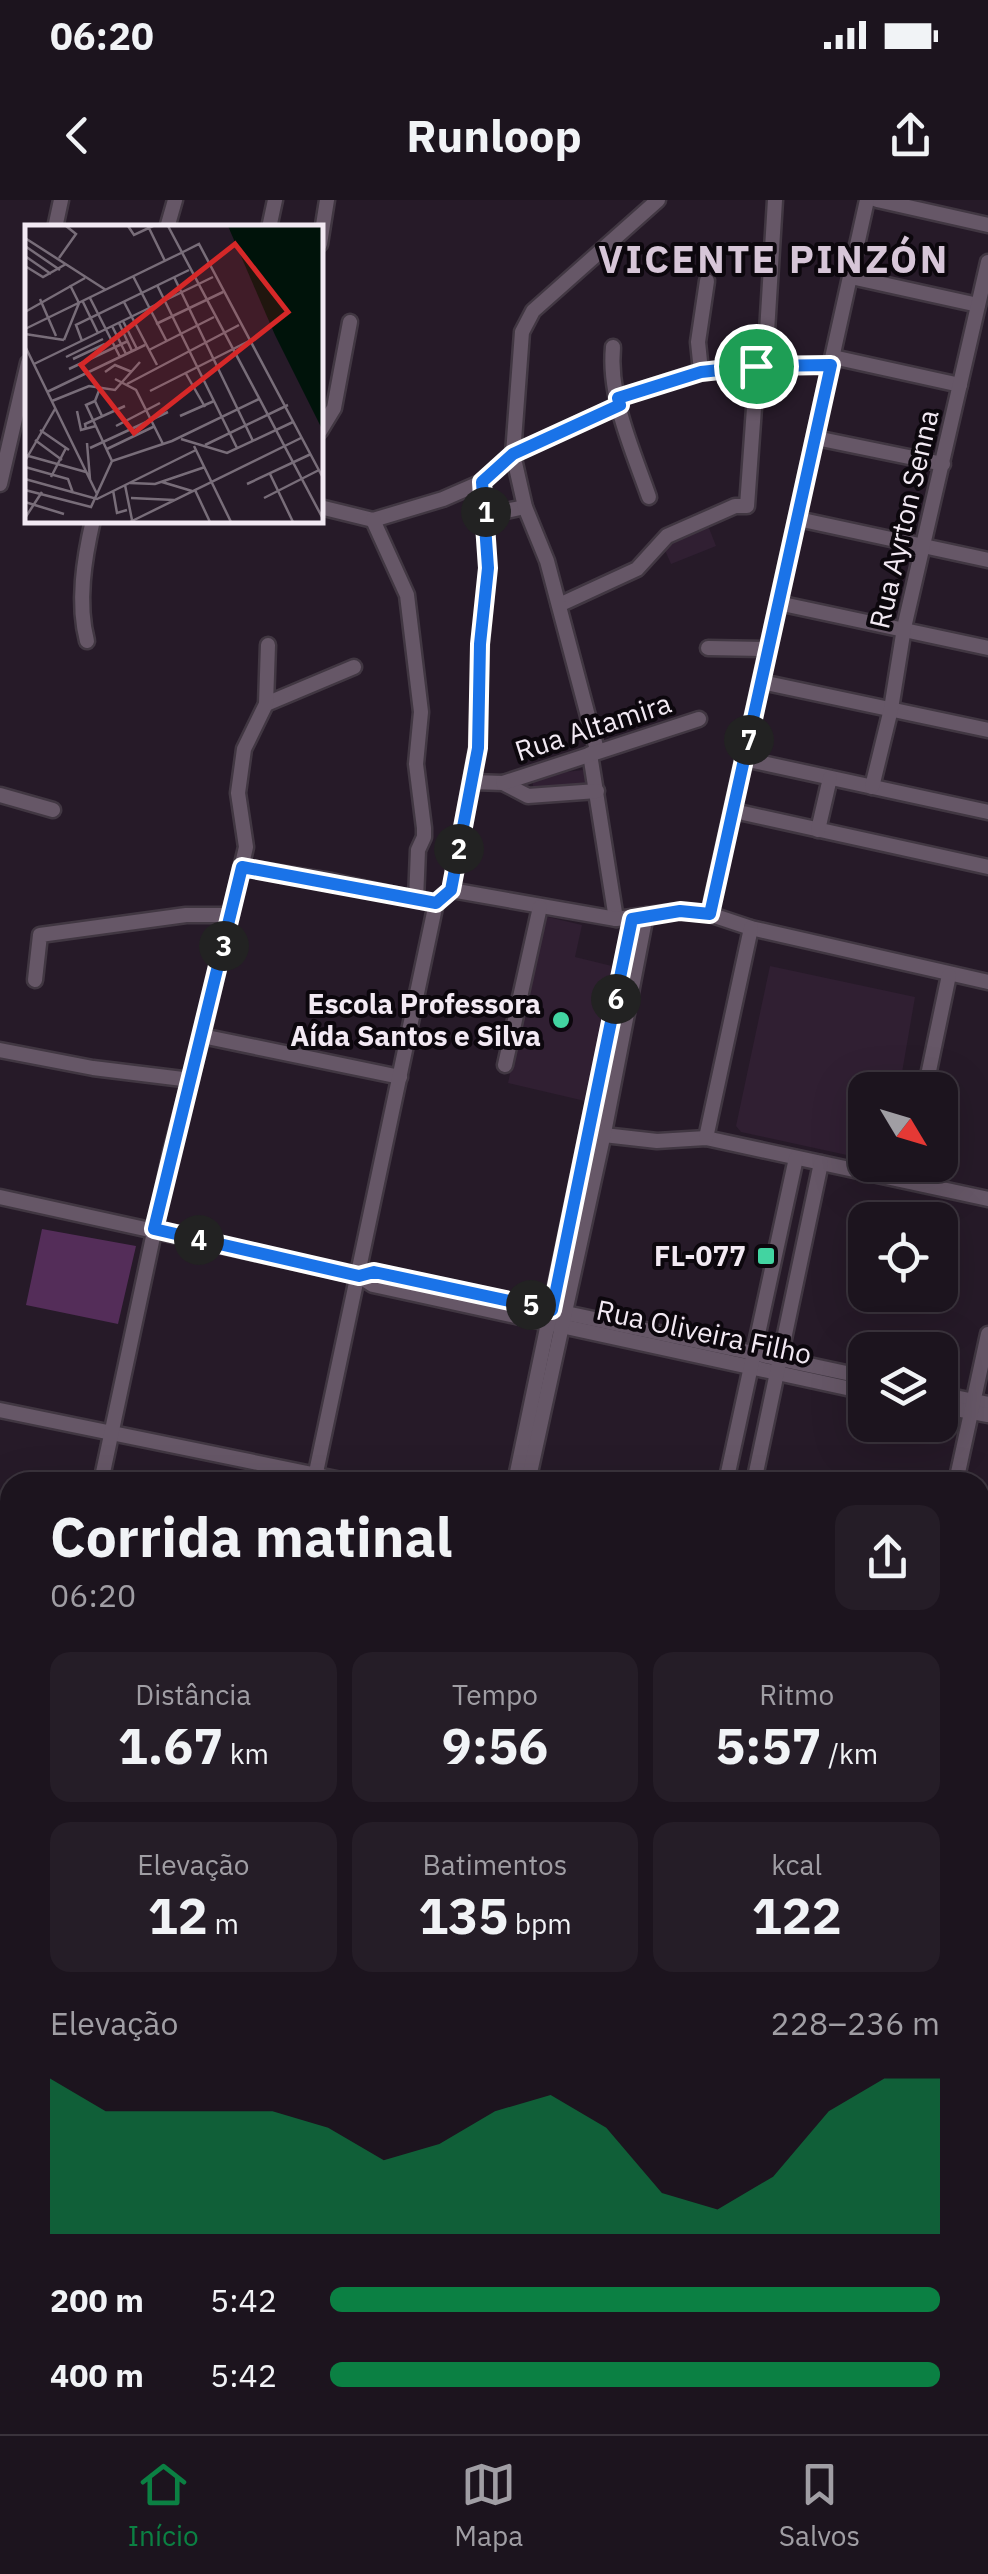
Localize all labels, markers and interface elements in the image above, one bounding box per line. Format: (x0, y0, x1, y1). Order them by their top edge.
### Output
text: 06:20 (50, 11, 154, 60)
text: Runloop (406, 106, 582, 164)
icon: back (50, 108, 105, 163)
icon: share (883, 108, 938, 163)
inset map (25, 225, 322, 522)
district label: VICENTE PINZÓN (598, 234, 950, 283)
pin (714, 324, 799, 409)
icon: arrive (729, 339, 784, 394)
street label: Rua Ayrton Senna (860, 406, 947, 632)
pin: 1 (461, 487, 511, 537)
text: 1 (478, 493, 494, 530)
street label: Rua Altamira (510, 684, 676, 769)
pin: 7 (724, 715, 774, 765)
text: 7 (741, 721, 757, 758)
pin: 2 (434, 824, 484, 874)
text: 2 (451, 830, 467, 867)
pin: 3 (199, 921, 249, 971)
text: 3 (216, 927, 232, 964)
pin: 6 (591, 974, 641, 1024)
text: 6 (608, 980, 624, 1017)
place label: Escola Professora Aída Santos e Silva (290, 985, 541, 1054)
marker: Escola Professora Aída Santos e Silva (550, 1009, 572, 1031)
north arrow (848, 1072, 958, 1182)
map controls (848, 1072, 958, 1442)
button: locate (848, 1202, 958, 1312)
pin: 4 (174, 1215, 224, 1265)
text: 4 (191, 1221, 207, 1258)
place label: FL-077 (654, 1237, 746, 1274)
marker: FL-077 (755, 1245, 777, 1267)
pin: 5 (506, 1280, 556, 1330)
text: 5 (523, 1286, 539, 1323)
street label: Rua Oliveira Filho (593, 1291, 815, 1372)
button: layers (848, 1332, 958, 1442)
text: Corrida matinal (50, 1501, 452, 1572)
button: share (835, 1505, 940, 1610)
text: 06:20 (50, 1574, 136, 1616)
text: Distância (135, 1676, 251, 1713)
text: Tempo (452, 1676, 538, 1713)
text: Ritmo (759, 1676, 834, 1713)
text: 1.67 (118, 1713, 223, 1778)
text: 9:56 (442, 1713, 548, 1778)
text: 5:57 (715, 1713, 822, 1778)
text: km (223, 1735, 269, 1772)
text: /km (822, 1735, 878, 1772)
text: Elevação (137, 1846, 249, 1883)
text: Batimentos (423, 1846, 567, 1883)
text: kcal (771, 1846, 822, 1883)
text: 12 (148, 1883, 208, 1948)
text: 135 (418, 1883, 508, 1948)
text: 122 (752, 1883, 842, 1948)
text: m (208, 1905, 239, 1942)
text: bpm (508, 1905, 572, 1942)
text: Elevação (50, 2002, 178, 2044)
text: 228–236 m (770, 2002, 940, 2044)
text: 200 m (50, 2279, 144, 2321)
text: 5:42 (210, 2279, 277, 2321)
text: 400 m (50, 2354, 144, 2396)
text: 5:42 (210, 2354, 277, 2396)
tab: Início (128, 2457, 199, 2554)
tab: Mapa (454, 2457, 523, 2554)
tab: Salvos (779, 2457, 860, 2554)

